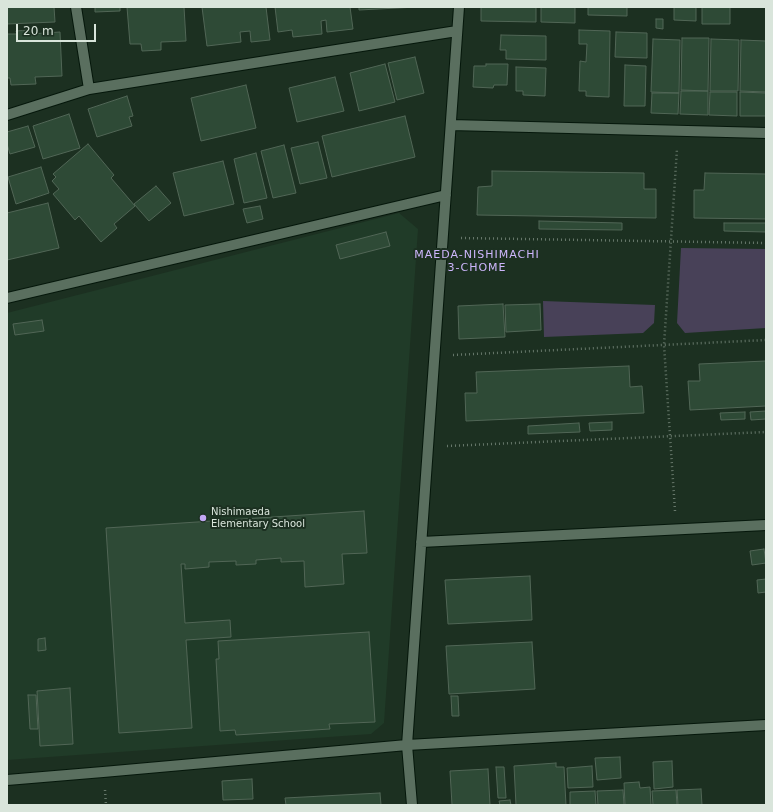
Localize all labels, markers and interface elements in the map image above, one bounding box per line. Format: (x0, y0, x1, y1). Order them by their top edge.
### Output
scale bar (18, 16, 98, 42)
text: 20 m (23, 24, 54, 38)
district label: MAEDA-NISHIMACHI 3-CHOME (414, 248, 540, 274)
place label: Nishimaeda Elementary School (211, 506, 305, 530)
marker: Nishimaeda Elementary School (198, 513, 208, 523)

